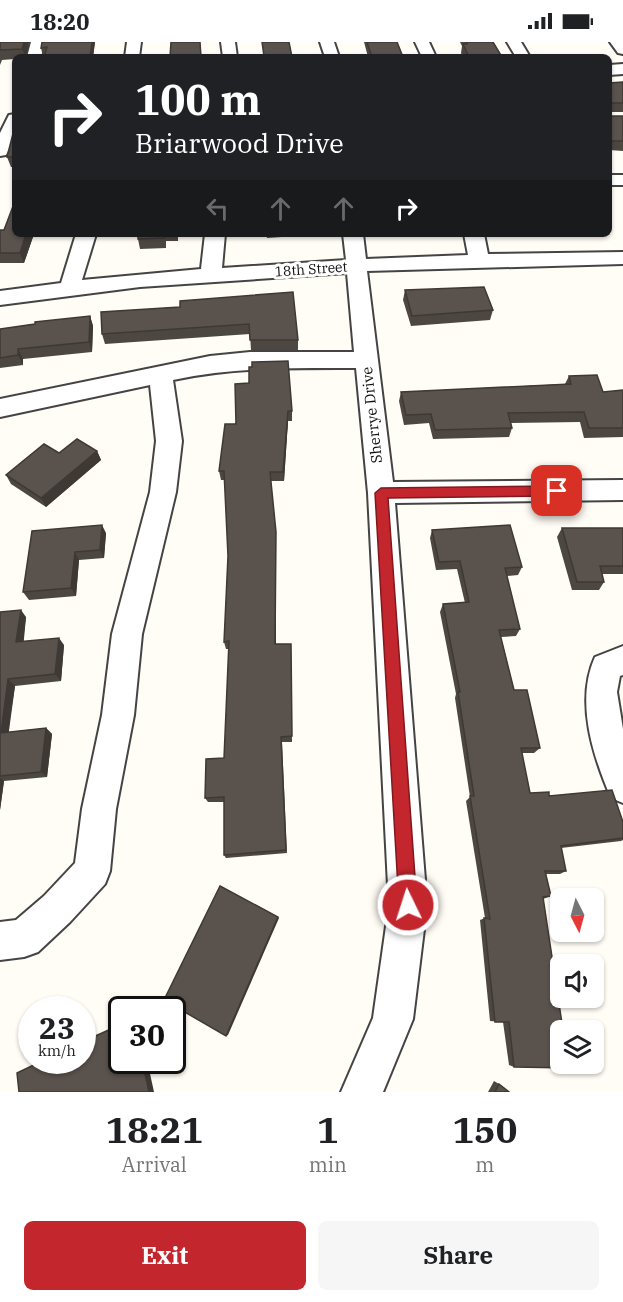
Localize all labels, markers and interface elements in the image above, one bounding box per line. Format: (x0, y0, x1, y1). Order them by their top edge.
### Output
text: 18:20 (30, 7, 89, 36)
text: 100 m (135, 72, 261, 127)
icon: right (36, 78, 114, 156)
text: Briarwood Drive (135, 125, 344, 160)
icon: left (201, 192, 234, 225)
icon: ahead (264, 192, 297, 225)
icon: ahead (327, 192, 360, 225)
icon: right (390, 192, 423, 225)
street label: 18th Street (274, 257, 348, 281)
street label: Sherrye Drive (357, 366, 386, 464)
pin (531, 465, 582, 516)
icon: arrive (540, 474, 573, 507)
position arrow (376, 873, 440, 937)
north arrow (550, 888, 604, 942)
map controls (550, 888, 604, 1074)
button: sound (550, 954, 604, 1008)
speed limit sign: 30 (108, 996, 186, 1074)
text: 23 (39, 1008, 75, 1047)
button: layers (550, 1020, 604, 1074)
text: km/h (38, 1041, 76, 1060)
text: 18:21 (106, 1106, 203, 1153)
text: 1 (317, 1106, 339, 1153)
text: 150 (452, 1106, 517, 1153)
text: Arrival (122, 1151, 187, 1178)
text: min (309, 1151, 347, 1178)
text: m (475, 1151, 494, 1178)
button: Exit (24, 1221, 306, 1290)
button: Share (318, 1221, 599, 1290)

